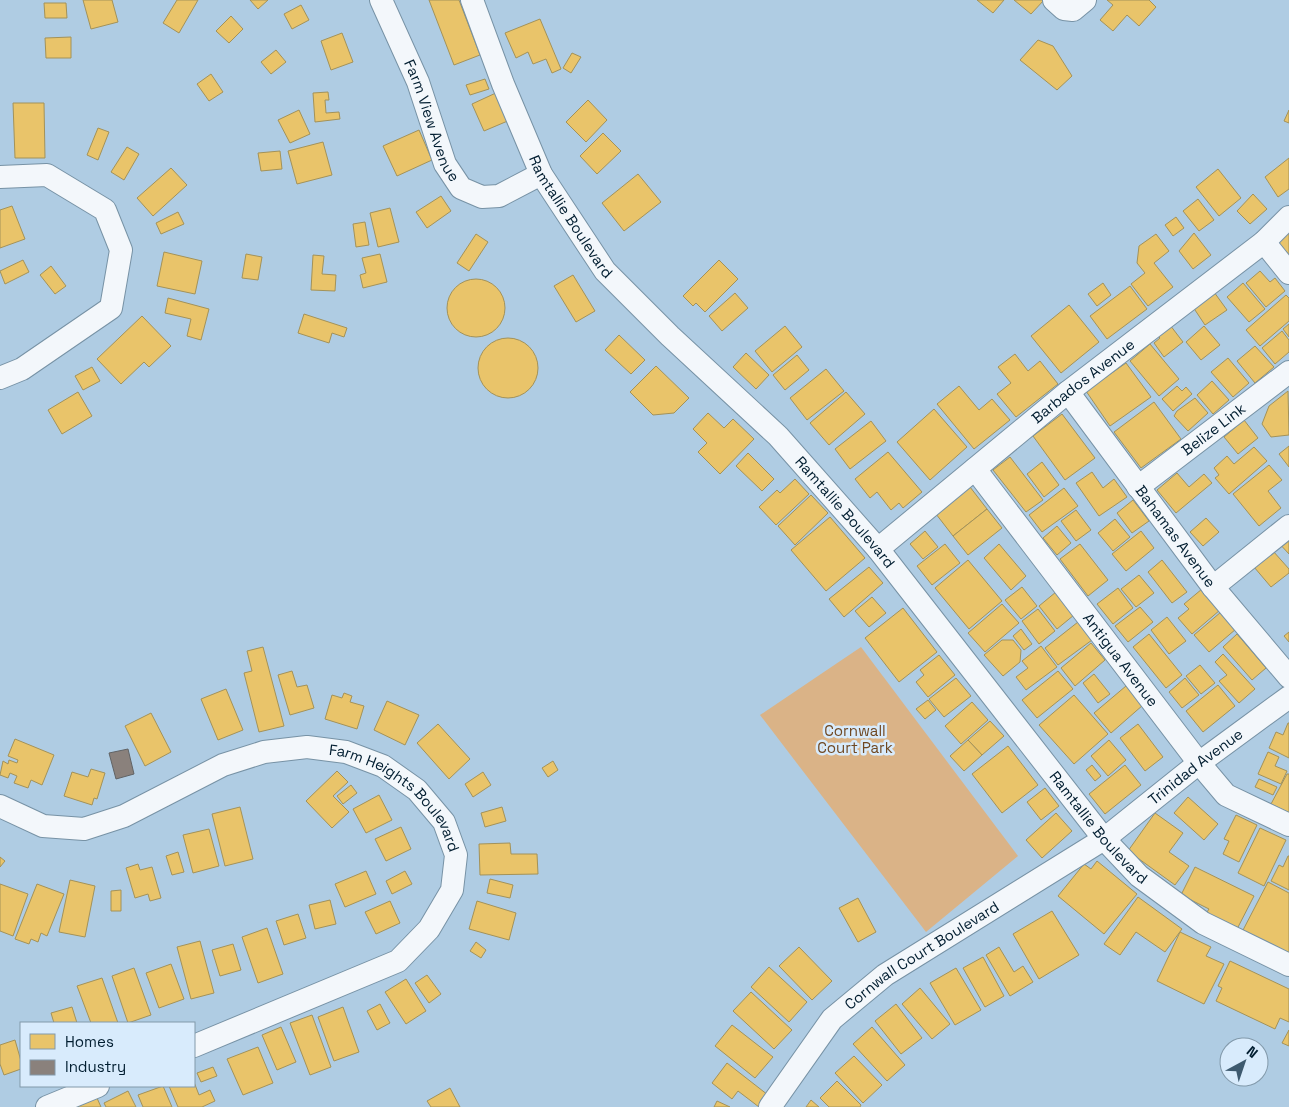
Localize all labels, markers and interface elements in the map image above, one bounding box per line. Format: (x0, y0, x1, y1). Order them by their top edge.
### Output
street label: Farm View Avenue (400, 56, 464, 185)
street label: Ramtallie Boulevard (525, 152, 617, 282)
street label: Barbados Avenue (1027, 334, 1138, 427)
street label: Belize Link (1177, 399, 1249, 460)
street label: Ramtallie Boulevard (791, 452, 899, 572)
street label: Bahamas Avenue (1132, 481, 1220, 591)
street label: Antigua Avenue (1079, 609, 1163, 710)
park label: Cornwall Court Park (817, 721, 893, 757)
street label: Trinidad Avenue (1144, 724, 1247, 809)
street label: Farm Heights Boulevard (328, 740, 464, 854)
street label: Ramtallie Boulevard (1046, 767, 1151, 888)
street label: Cornwall Court Boulevard (840, 897, 1002, 1014)
legend (20, 1022, 195, 1087)
text: Homes (65, 1032, 114, 1051)
north arrow (1219, 1037, 1269, 1087)
text: N (1243, 1042, 1262, 1062)
text: Industry (65, 1057, 126, 1076)

